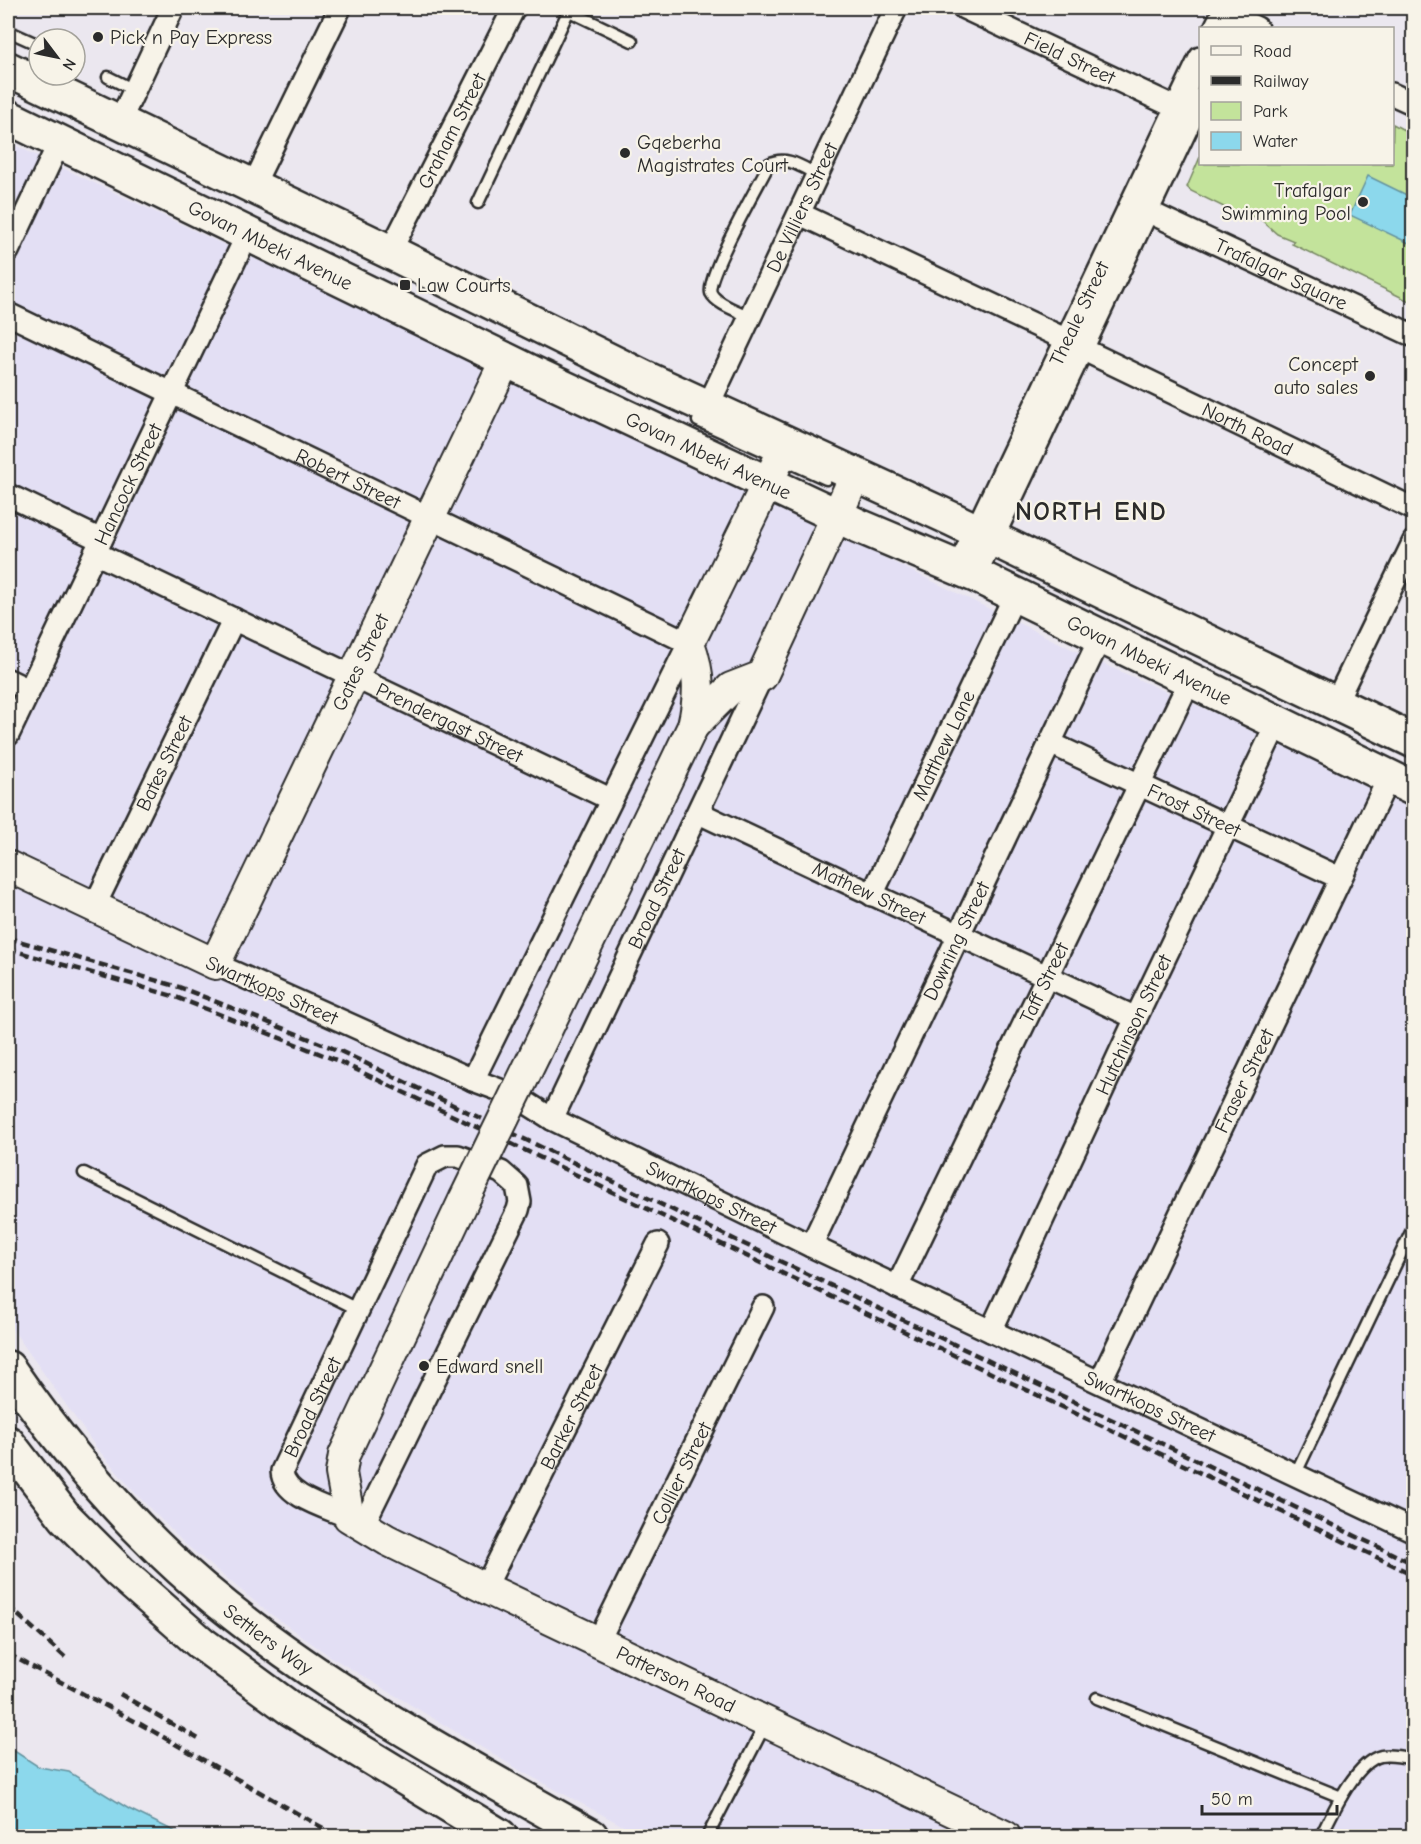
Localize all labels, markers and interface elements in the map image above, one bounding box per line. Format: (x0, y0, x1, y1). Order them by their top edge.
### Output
place label: Pick n Pay Express (110, 26, 272, 49)
north arrow (27, 27, 87, 87)
street label: Field Street (1020, 27, 1120, 90)
legend (1199, 27, 1394, 165)
marker: Pick n Pay Express (91, 30, 105, 44)
text: Road (1253, 41, 1292, 62)
text: N (58, 55, 79, 74)
street label: Graham Street (413, 68, 492, 193)
text: Railway (1253, 71, 1310, 92)
text: Park (1253, 101, 1288, 122)
place label: Gqeberha Magistrates Court (637, 131, 789, 177)
text: Water (1253, 131, 1298, 152)
street label: De Villiers Street (762, 138, 843, 276)
marker: Gqeberha Magistrates Court (618, 146, 632, 160)
place label: Trafalgar Swimming Pool (1222, 179, 1351, 225)
marker: Trafalgar Swimming Pool (1356, 195, 1370, 209)
street label: Govan Mbeki Avenue (184, 196, 356, 295)
street label: Trafalgar Square (1211, 234, 1351, 315)
street label: Theale Street (1045, 256, 1114, 369)
place label: Law Courts (417, 274, 511, 297)
marker: Law Courts (398, 278, 412, 292)
place label: Concept auto sales (1274, 353, 1359, 399)
marker: Concept auto sales (1363, 369, 1377, 383)
street label: North Road (1198, 398, 1297, 461)
street label: Govan Mbeki Avenue (622, 407, 795, 505)
street label: Hancock Street (89, 419, 168, 549)
street label: Robert Street (292, 444, 405, 514)
district label: NORTH END (1015, 497, 1167, 527)
street label: Gates Street (328, 609, 394, 715)
street label: Govan Mbeki Avenue (1063, 611, 1235, 710)
street label: Prendergast Street (372, 678, 528, 768)
street label: Matthew Lane (908, 687, 980, 804)
street label: Bates Street (132, 711, 198, 815)
street label: Frost Street (1144, 779, 1245, 843)
street label: Broad Street (623, 844, 691, 953)
street label: Mathew Street (809, 857, 930, 930)
street label: Downing Street (918, 877, 995, 1004)
street label: Taff Street (1015, 938, 1074, 1027)
street label: Hutchinson Street (1091, 950, 1177, 1099)
street label: Swartkops Street (202, 951, 343, 1030)
street label: Fraser Street (1210, 1024, 1280, 1137)
street label: Swartkops Street (642, 1156, 781, 1240)
street label: Broad Street (279, 1352, 347, 1461)
place label: Edward snell (436, 1355, 543, 1378)
marker: Edward snell (417, 1359, 431, 1373)
street label: Barker Street (536, 1359, 608, 1473)
street label: Swartkops Street (1081, 1366, 1220, 1448)
street label: Collier Street (647, 1417, 717, 1528)
street label: Settlers Way (219, 1599, 317, 1680)
street label: Patterson Road (612, 1641, 739, 1718)
scale bar (1202, 1778, 1337, 1816)
text: 50 m (1211, 1789, 1253, 1810)

